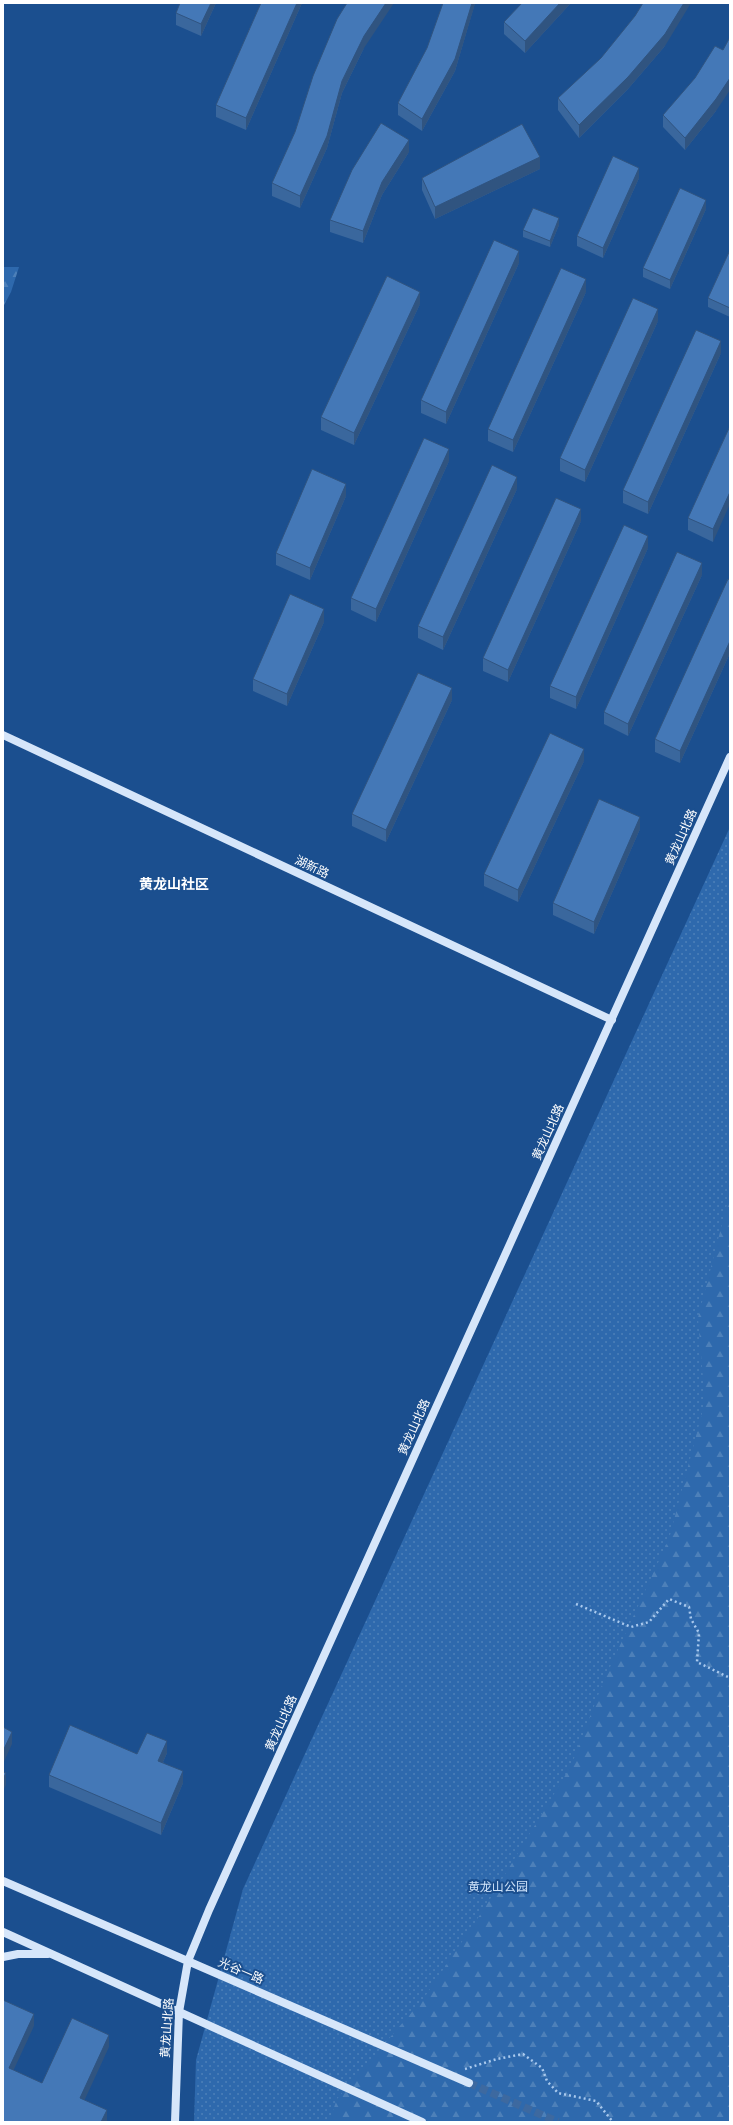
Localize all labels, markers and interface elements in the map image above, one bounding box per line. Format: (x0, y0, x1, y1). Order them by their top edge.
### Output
street label: 黄龙山北路 (662, 807, 701, 868)
street label: 湖新路 (292, 853, 331, 882)
district label: 黄龙山社区 (139, 876, 209, 893)
street label: 黄龙山北路 (529, 1102, 568, 1163)
street label: 黄龙山北路 (395, 1397, 434, 1458)
street label: 黄龙山北路 (262, 1693, 301, 1754)
park label: 黄龙山公园 (468, 1880, 528, 1895)
street label: 光谷一路 (216, 1955, 266, 1988)
street label: 黄龙山北路 (158, 1998, 177, 2058)

